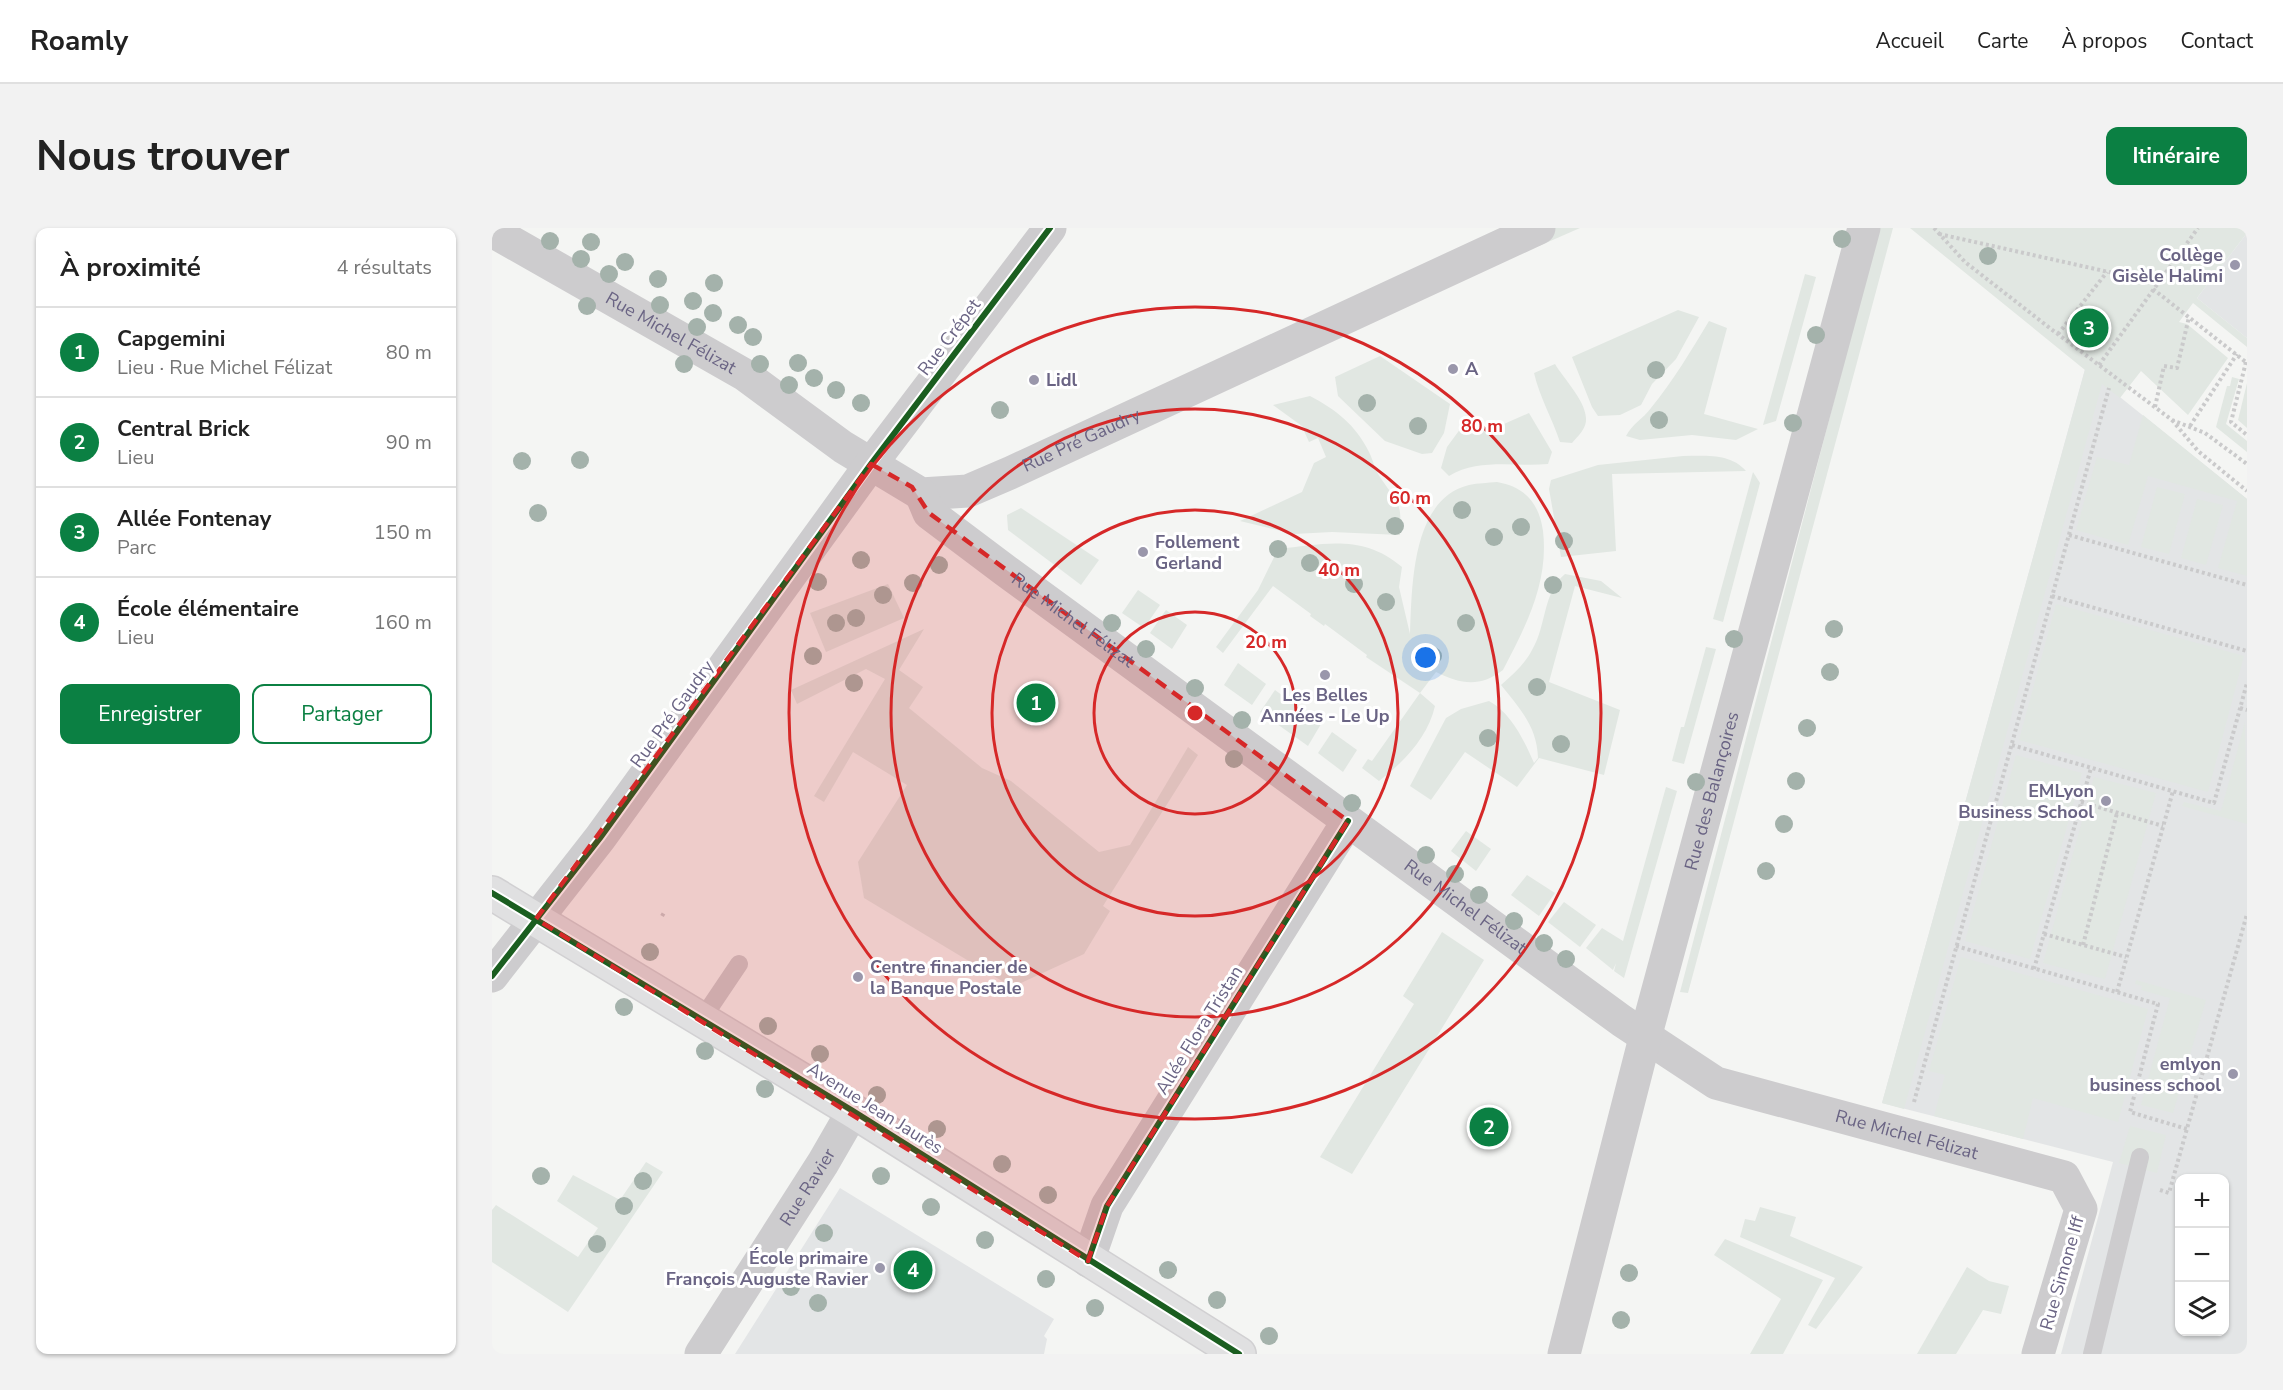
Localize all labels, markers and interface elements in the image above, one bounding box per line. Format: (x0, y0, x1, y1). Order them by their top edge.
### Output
text: Roamly (30, 22, 128, 60)
text: Accueil (1875, 27, 1944, 55)
text: Carte (1977, 27, 2028, 55)
text: À propos (2061, 27, 2147, 55)
text: Contact (2180, 27, 2253, 55)
button: Itinéraire (2106, 127, 2247, 185)
text: Nous trouver (36, 128, 289, 185)
place label: Collège Gisèle Halimi (2112, 243, 2223, 288)
text: À proximité (60, 250, 201, 285)
text: 4 résultats (336, 254, 432, 281)
marker: Collège Gisèle Halimi (2228, 258, 2242, 272)
street label: Rue Michel Félizat (601, 286, 741, 380)
street label: Rue Crépet (912, 293, 986, 380)
pin: 3 (2070, 306, 2108, 350)
text: Capgemini (117, 324, 225, 354)
text: 1 (74, 339, 86, 366)
text: 80 m (386, 339, 432, 366)
text: Lieu · Rue Michel Félizat (117, 354, 332, 381)
place label: A (1465, 357, 1479, 381)
marker: A (1446, 362, 1460, 376)
place label: Lidl (1046, 368, 1078, 392)
marker: Lidl (1027, 373, 1041, 387)
street label: Rue Pré Gaudry (1018, 402, 1145, 478)
text: Central Brick (117, 414, 249, 444)
text: 80 m (1461, 414, 1503, 438)
text: 2 (74, 429, 86, 456)
text: 90 m (386, 429, 432, 456)
text: Lieu (117, 444, 154, 471)
text: 60 m (1389, 486, 1431, 510)
text: Allée Fontenay (117, 504, 271, 534)
text: 3 (74, 519, 86, 546)
text: 150 m (374, 519, 432, 546)
place label: Follement Gerland (1155, 530, 1239, 575)
text: Parc (117, 534, 156, 561)
marker: Follement Gerland (1136, 545, 1150, 559)
text: 40 m (1318, 558, 1360, 582)
street label: Rue Michel Félizat (1007, 567, 1140, 673)
text: École élémentaire (117, 594, 299, 624)
text: 4 (74, 609, 86, 636)
text: 160 m (374, 609, 432, 636)
text: Lieu (117, 624, 154, 651)
text: 20 m (1245, 630, 1287, 654)
your location (1411, 643, 1440, 672)
street label: Rue Pré Gaudry (625, 655, 720, 773)
marker: Les Belles Années - Le Up (1318, 668, 1332, 682)
pin: 1 (1016, 680, 1056, 726)
place label: Les Belles Années - Le Up (1260, 683, 1390, 728)
button: Enregistrer (60, 684, 240, 744)
button: Partager (252, 684, 432, 744)
centre of rings (1185, 703, 1205, 723)
street label: Rue des Balançoires (1679, 709, 1745, 873)
place label: EMLyon Business School (1958, 779, 2094, 824)
marker: EMLyon Business School (2099, 794, 2113, 808)
street label: Rue Michel Félizat (1399, 854, 1532, 960)
place label: Centre financier de la Banque Postale (870, 955, 1028, 1000)
street label: Allée Flora Tristan (1150, 961, 1248, 1099)
marker: Centre financier de la Banque Postale (851, 970, 865, 984)
place label: emlyon business school (2089, 1052, 2221, 1097)
street label: Avenue Jean Jaurès (803, 1057, 947, 1159)
marker: emlyon business school (2226, 1067, 2240, 1081)
pin: 2 (1470, 1104, 1508, 1150)
street label: Rue Michel Félizat (1833, 1104, 1981, 1165)
street label: Rue Ravier (774, 1144, 841, 1230)
map controls (2175, 1174, 2229, 1336)
button: + (2175, 1174, 2229, 1228)
street label: Rue Simone Iff (2034, 1212, 2090, 1333)
button: − (2175, 1228, 2229, 1282)
place label: École primaire François Auguste Ravier (666, 1246, 868, 1291)
pin: 4 (894, 1248, 932, 1292)
marker: École primaire François Auguste Ravier (873, 1261, 887, 1275)
button: layers (2175, 1282, 2229, 1336)

